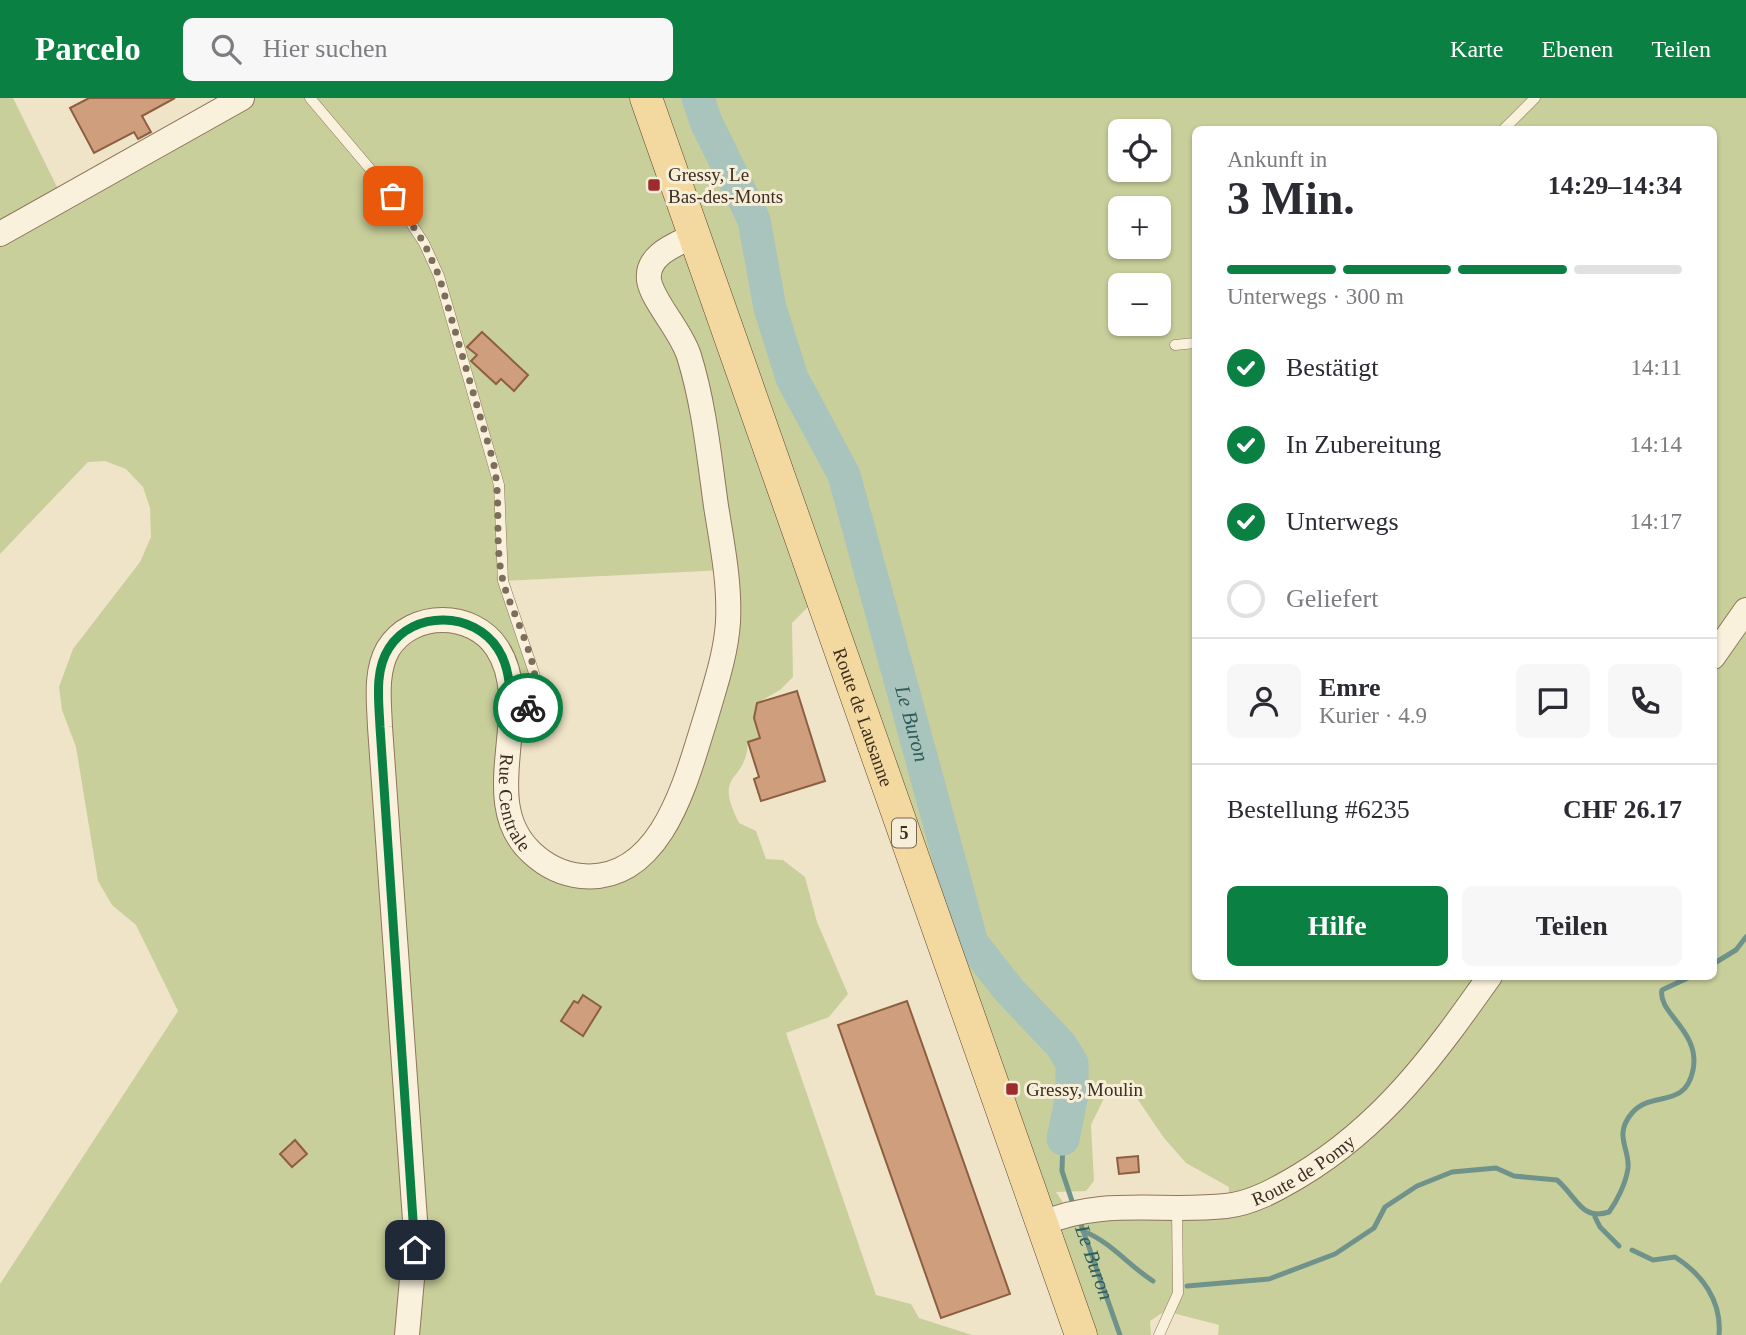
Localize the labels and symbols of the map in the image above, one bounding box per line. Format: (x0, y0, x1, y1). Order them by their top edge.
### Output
place label: Gressy, Le Bas-des-Monts (668, 164, 783, 207)
pin (363, 166, 423, 226)
marker: Gressy, Le Bas-des-Monts (646, 177, 662, 193)
street label: Route de Lausanne (830, 645, 898, 789)
courier (493, 673, 563, 743)
water label: Le Buron (890, 682, 934, 764)
street label: Rue Centrale (495, 753, 535, 855)
road number: 5 (892, 818, 916, 848)
place label: Gressy, Moulin (1026, 1079, 1143, 1100)
marker: Gressy, Moulin (1004, 1081, 1020, 1097)
street label: Route de Pomy (1249, 1130, 1359, 1209)
pin (385, 1220, 445, 1280)
water label: Le Buron (1070, 1221, 1119, 1303)

